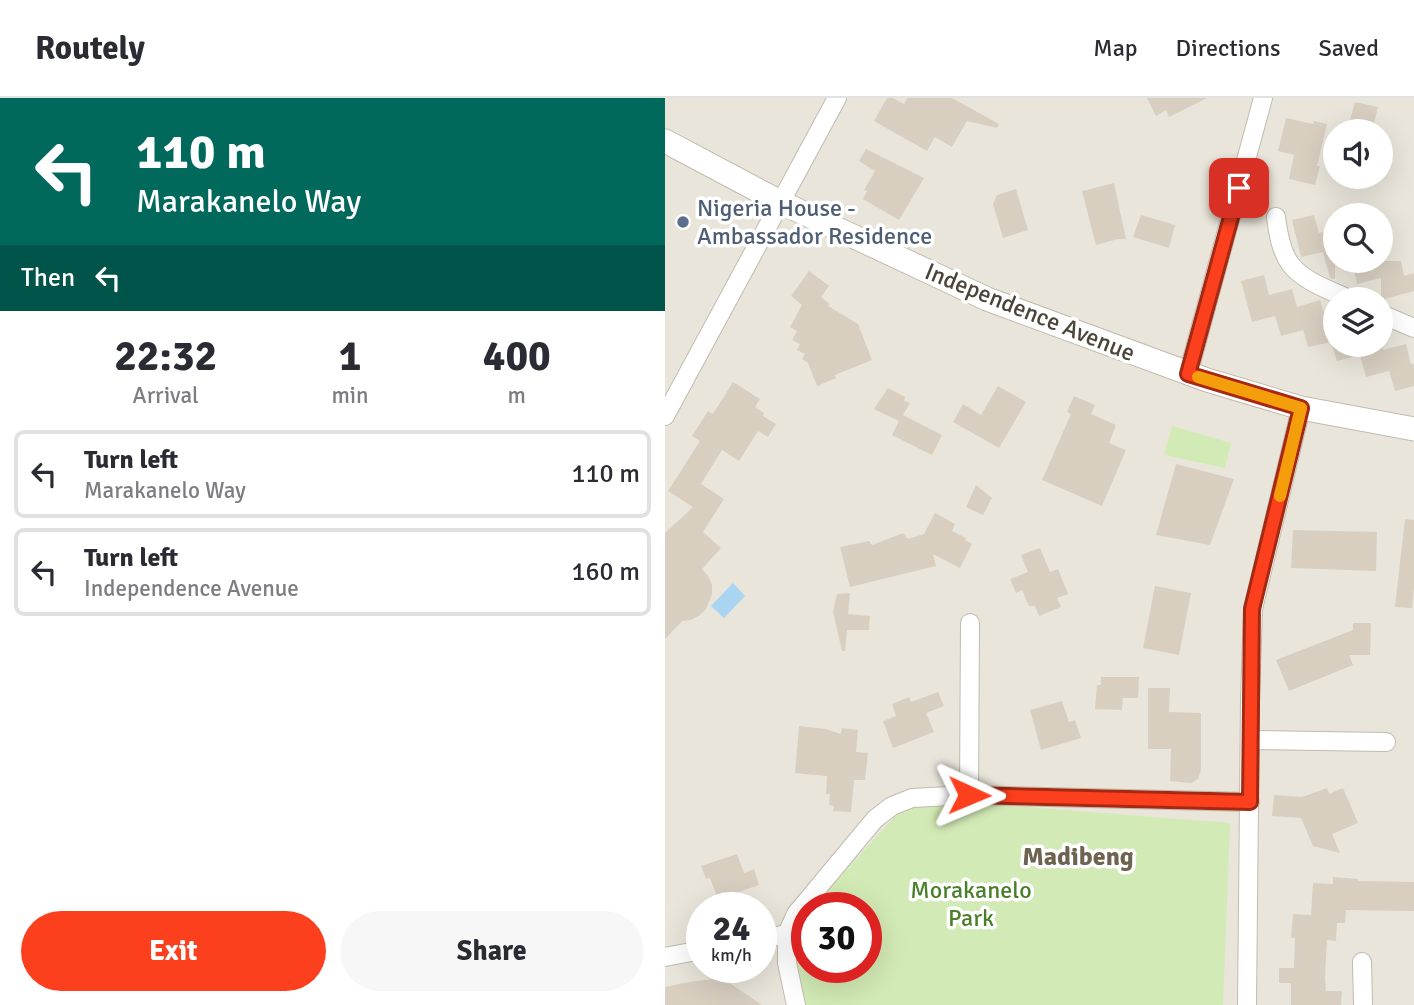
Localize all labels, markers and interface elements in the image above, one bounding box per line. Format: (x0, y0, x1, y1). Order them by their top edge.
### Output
text: Routely (35, 28, 145, 69)
text: Map (1093, 33, 1138, 63)
text: Directions (1176, 33, 1281, 63)
text: Saved (1319, 33, 1379, 63)
map controls (1323, 119, 1393, 357)
button: sound (1323, 119, 1393, 189)
text: 110 m (136, 122, 266, 182)
icon: left (21, 126, 112, 217)
pin (1209, 158, 1269, 218)
icon: arrive (1220, 169, 1258, 207)
text: Marakanelo Way (136, 182, 361, 221)
place label: Nigeria House - Ambassador Residence (697, 193, 932, 251)
button: search (1323, 203, 1393, 273)
marker: Nigeria House - Ambassador Residence (675, 214, 691, 230)
street label: Independence Avenue (921, 256, 1139, 368)
icon: left (89, 259, 127, 297)
text: Then (21, 262, 75, 294)
button: layers (1323, 287, 1393, 357)
text: 22:32 (114, 331, 217, 382)
text: 1 (339, 331, 361, 382)
text: 400 (483, 331, 551, 382)
text: Arrival (133, 381, 199, 410)
text: min (331, 381, 369, 410)
text: m (508, 381, 526, 410)
text: Turn left (84, 444, 178, 476)
icon: left (25, 455, 63, 493)
text: 110 m (571, 458, 640, 490)
text: Marakanelo Way (84, 476, 246, 505)
text: Turn left (84, 542, 178, 574)
icon: left (25, 553, 63, 591)
text: 160 m (571, 556, 640, 588)
text: Independence Avenue (84, 574, 299, 603)
position arrow (932, 758, 1006, 832)
district label: Madibeng (1022, 841, 1134, 873)
park label: Morakanelo Park (910, 875, 1032, 933)
speed limit sign: 30 (791, 892, 882, 983)
text: 24 (713, 907, 750, 950)
button: Exit (21, 911, 326, 991)
button: Share (340, 911, 644, 991)
text: km/h (711, 944, 752, 966)

